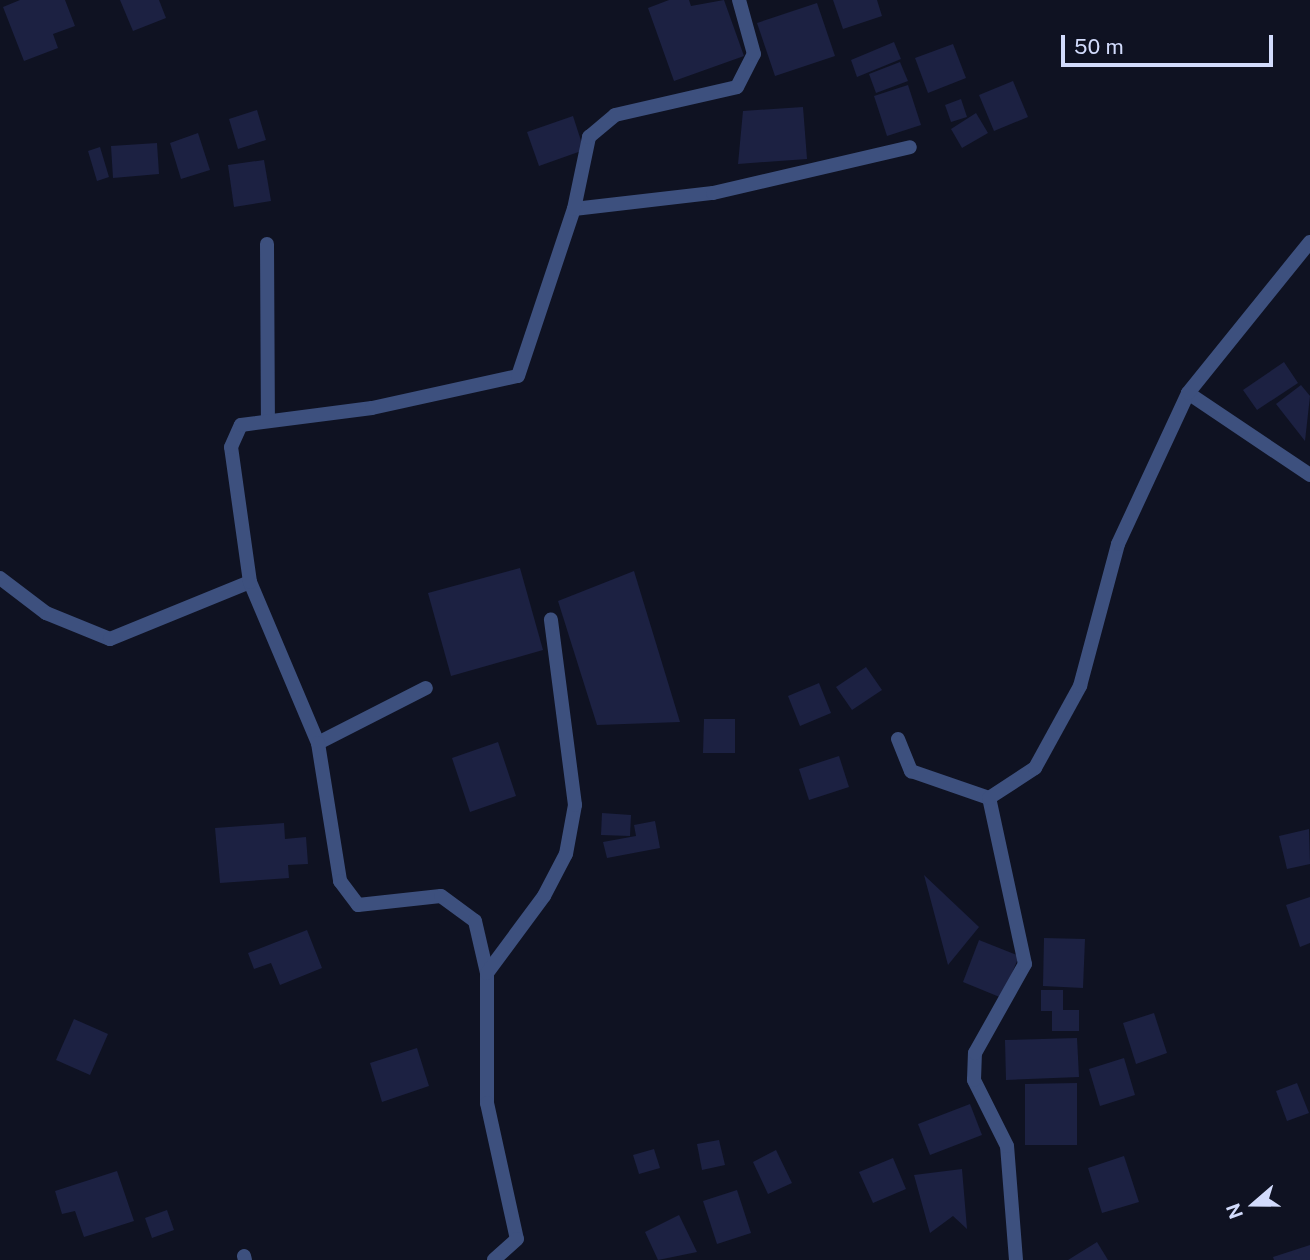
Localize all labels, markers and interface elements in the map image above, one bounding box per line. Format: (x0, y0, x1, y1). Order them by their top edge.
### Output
scale bar (1065, 21, 1277, 65)
text: 50 m (1074, 34, 1124, 59)
north arrow (1219, 1169, 1289, 1239)
text: N (1221, 1200, 1247, 1222)

